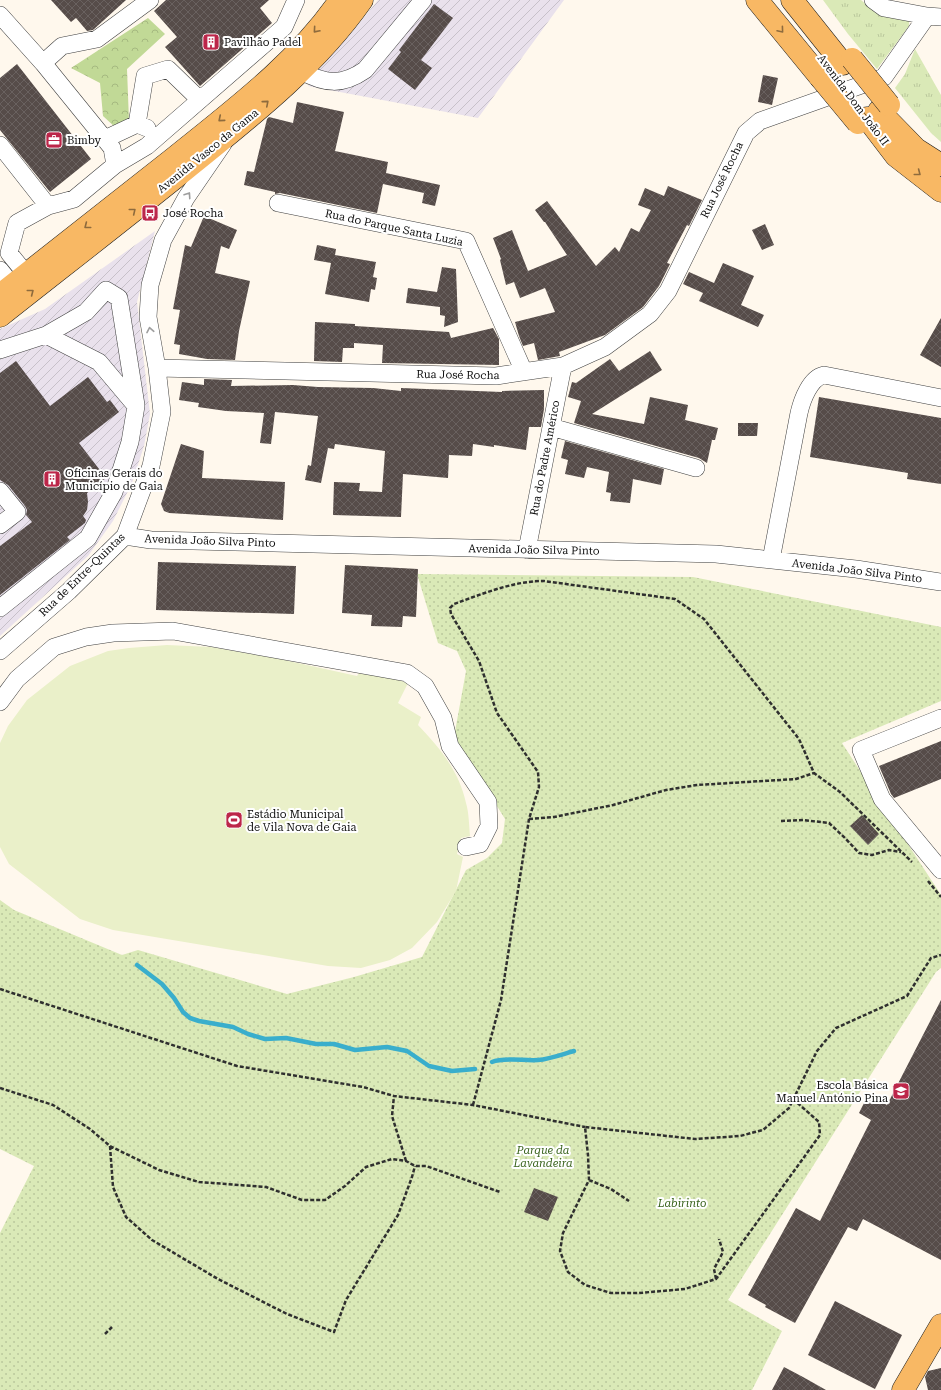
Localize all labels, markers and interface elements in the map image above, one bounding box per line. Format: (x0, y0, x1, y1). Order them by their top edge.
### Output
one-way arrow (777, 25, 784, 33)
one-way arrow (314, 26, 321, 33)
building icon: Pavilhão Padel (201, 32, 221, 52)
place label: Pavilhão Padel (224, 36, 302, 49)
street label: Avenida Dom João II (815, 52, 891, 148)
one-way arrow (262, 100, 269, 107)
street label: Avenida Vasco da Gama (155, 106, 261, 196)
one-way arrow (219, 115, 226, 122)
office icon: Bimby (44, 130, 64, 150)
place label: Bimby (67, 134, 102, 147)
street label: Rua José Rocha (698, 140, 746, 220)
one-way arrow (914, 168, 921, 175)
one-way arrow (183, 192, 190, 199)
bus stop icon: José Rocha (140, 203, 160, 223)
place label: José Rocha (163, 207, 223, 220)
street label: Rua do Parque Santa Luzia (324, 207, 464, 249)
one-way arrow (129, 209, 136, 216)
one-way arrow (84, 222, 91, 229)
one-way arrow (26, 289, 33, 296)
one-way arrow (146, 327, 155, 333)
street label: Rua José Rocha (416, 368, 500, 382)
street label: Rua do Padre Américo (527, 399, 563, 517)
place label: Oficinas Gerais do Município de Gaia (65, 467, 163, 493)
building icon: Oficinas Gerais do Município de Gaia (42, 469, 62, 489)
street label: Rua de Entre-Quintas (37, 531, 127, 619)
street label: Avenida João Silva Pinto (144, 532, 276, 550)
street label: Avenida João Silva Pinto (468, 542, 600, 558)
street label: Avenida João Silva Pinto (791, 557, 923, 585)
place label: Estádio Municipal de Vila Nova de Gaia (247, 808, 356, 834)
sports icon: Estádio Municipal de Vila Nova de Gaia (224, 810, 244, 830)
place label: Escola Básica Manuel António Pina (776, 1079, 888, 1105)
school or university icon: Escola Básica Manuel António Pina (891, 1081, 911, 1101)
park label: Parque da Lavandeira (512, 1144, 573, 1170)
park label: Labirinto (657, 1197, 706, 1210)

